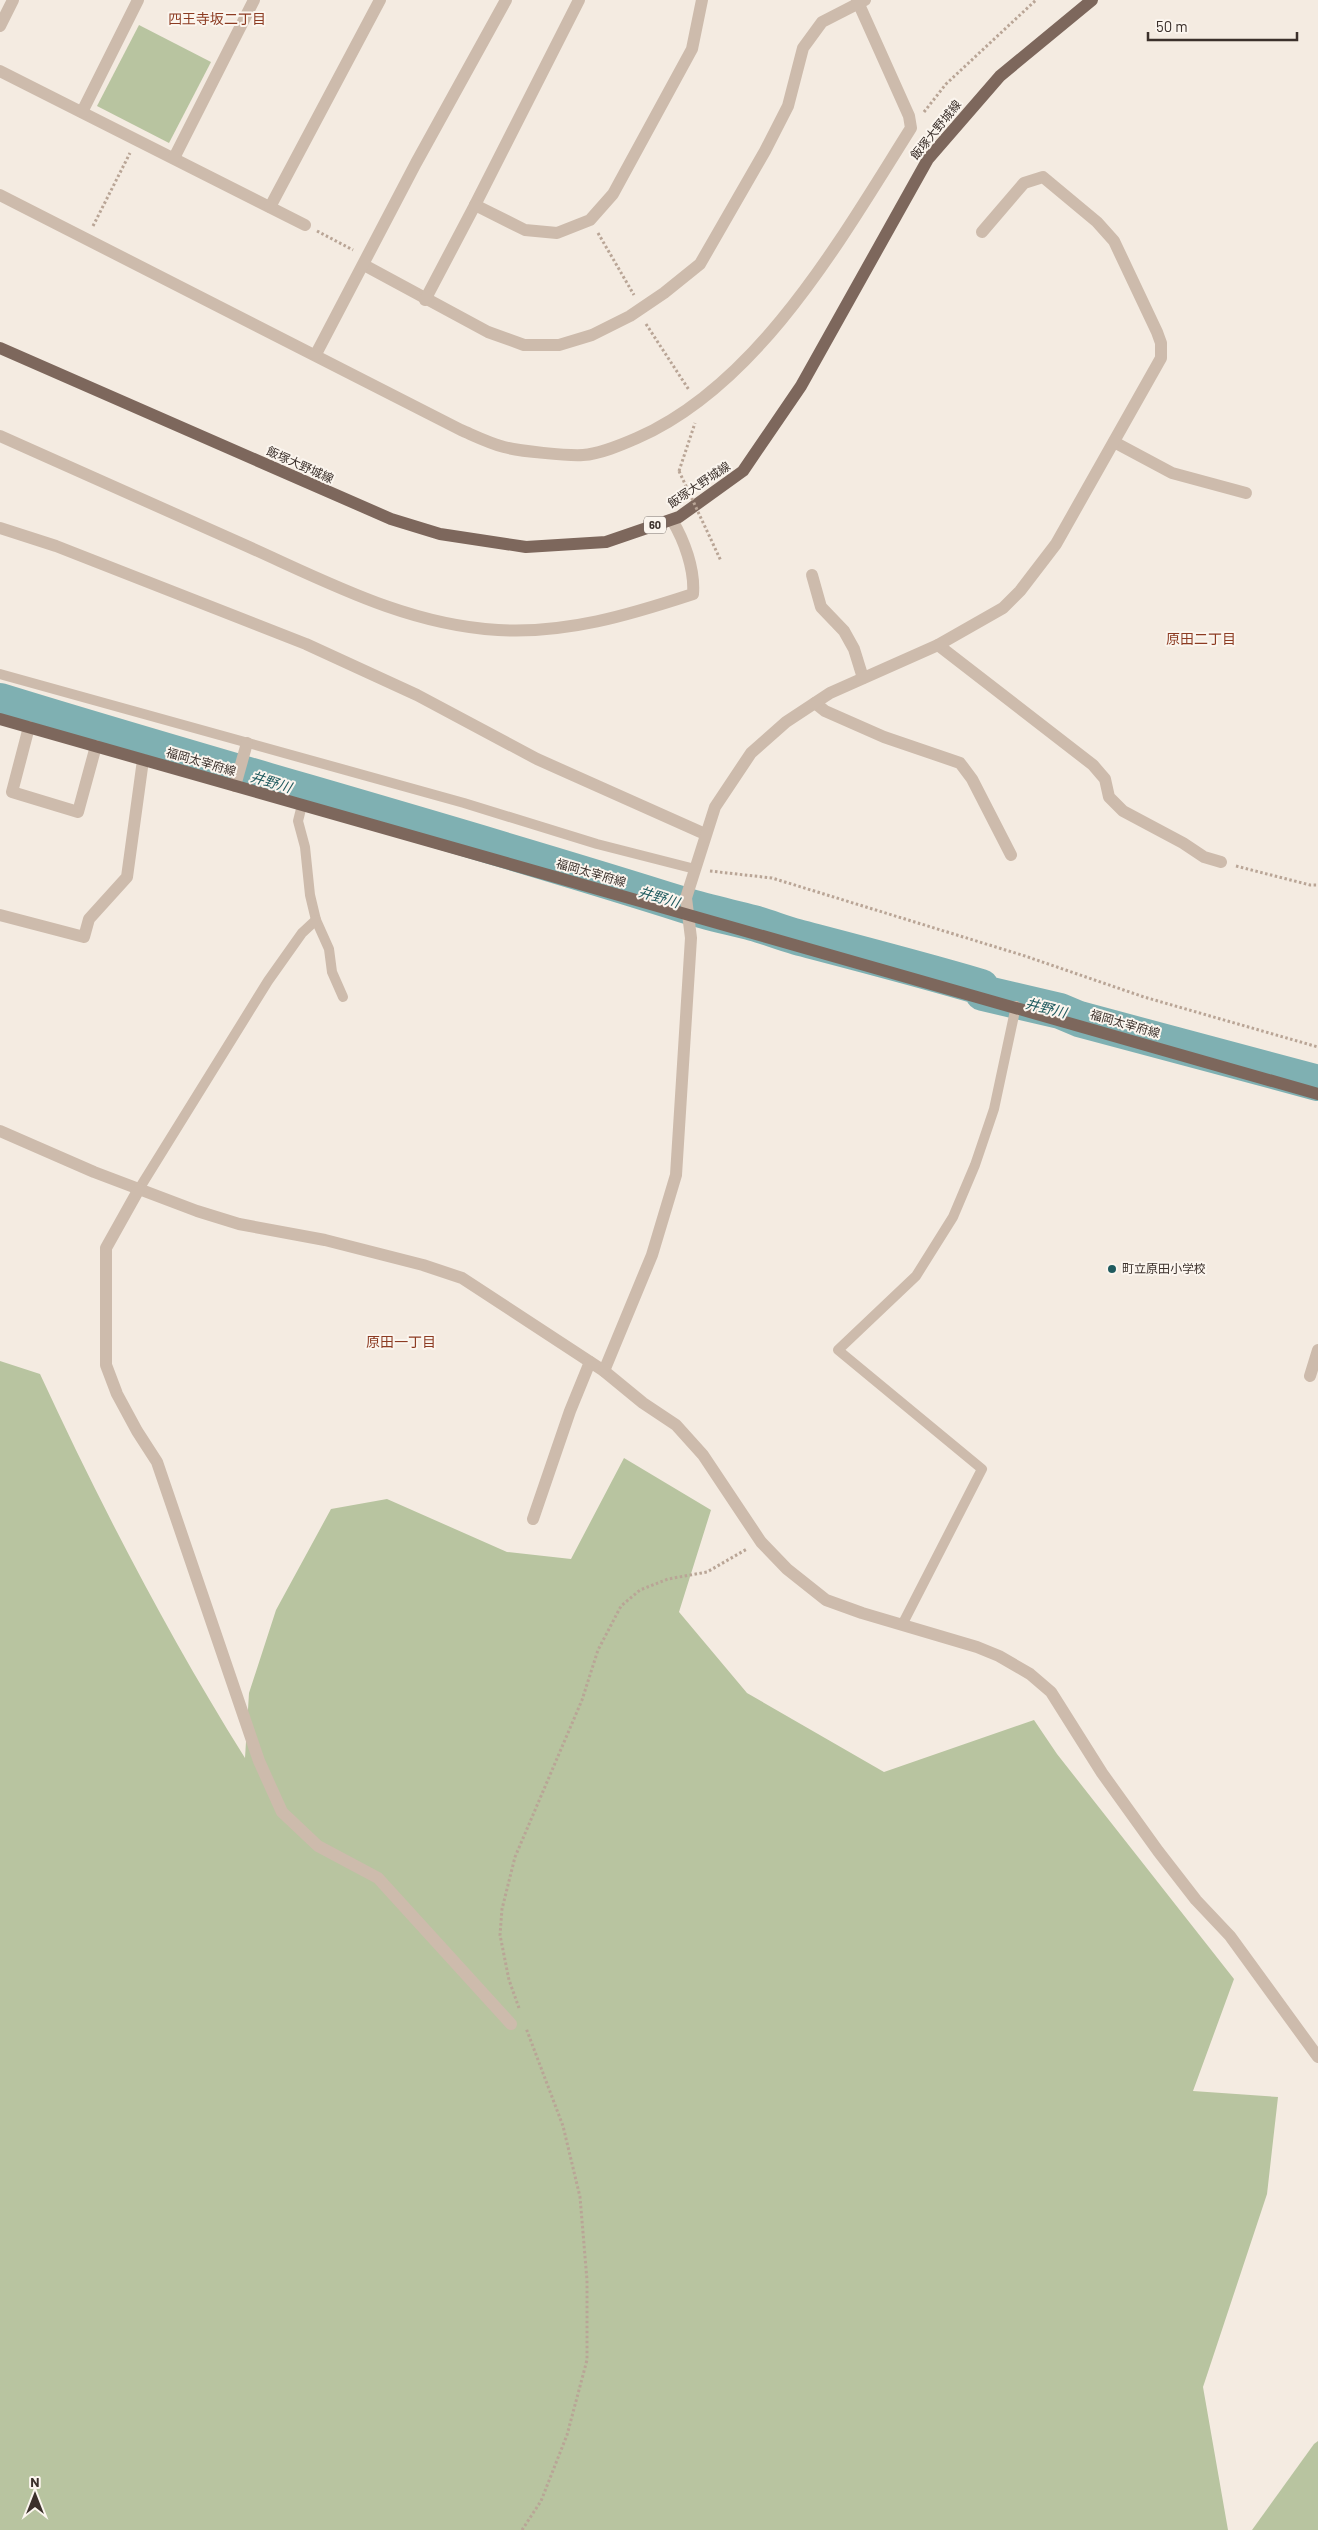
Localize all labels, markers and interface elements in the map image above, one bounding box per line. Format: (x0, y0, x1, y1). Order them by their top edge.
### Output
district label: 四王寺坂二丁目 (168, 10, 266, 27)
scale bar (1148, 10, 1297, 42)
text: 50 m (1156, 17, 1188, 35)
street label: 飯塚大野城線 (907, 97, 963, 162)
street label: 飯塚大野城線 (265, 443, 336, 485)
street label: 飯塚大野城線 (665, 458, 732, 510)
road number: 60 (644, 516, 666, 534)
district label: 原田二丁目 (1166, 630, 1236, 647)
street label: 福岡太宰府線 (165, 744, 238, 778)
water label: 井野川 (249, 767, 296, 796)
street label: 福岡太宰府線 (555, 855, 628, 889)
water label: 井野川 (637, 882, 684, 911)
water label: 井野川 (1024, 994, 1070, 1021)
street label: 福岡太宰府線 (1089, 1006, 1162, 1040)
place label: 町立原田小学校 (1122, 1261, 1206, 1275)
marker: 町立原田小学校 (1106, 1263, 1118, 1275)
district label: 原田一丁目 (366, 1333, 436, 1350)
north arrow (10, 2470, 60, 2520)
text: N (30, 2473, 40, 2490)

